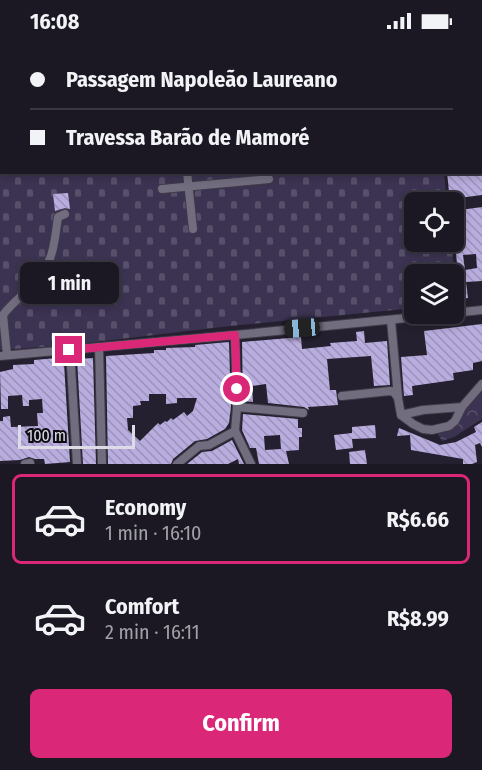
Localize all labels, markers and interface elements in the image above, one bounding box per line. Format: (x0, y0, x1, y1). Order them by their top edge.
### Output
text: 16:08 (30, 8, 79, 35)
text: Passagem Napoleão Laureano (66, 66, 337, 93)
text: Travessa Barão de Mamoré (66, 124, 310, 151)
map controls (404, 192, 464, 324)
button: locate (404, 192, 464, 252)
callout: 1 min (20, 263, 118, 305)
button: layers (404, 264, 464, 324)
text: 1 min (48, 271, 91, 295)
car (283, 317, 321, 339)
route end (55, 336, 82, 363)
route start (223, 375, 250, 402)
scale bar (18, 422, 135, 450)
text: 100 m (27, 426, 66, 445)
icon: car (33, 492, 87, 546)
text: Economy (105, 494, 186, 521)
text: R$6.66 (387, 506, 449, 533)
text: 1 min · 16:10 (105, 521, 201, 545)
icon: car (33, 591, 87, 645)
text: Comfort (105, 593, 179, 620)
text: R$8.99 (387, 605, 449, 632)
text: 2 min · 16:11 (105, 620, 200, 644)
button: Confirm (30, 689, 452, 758)

